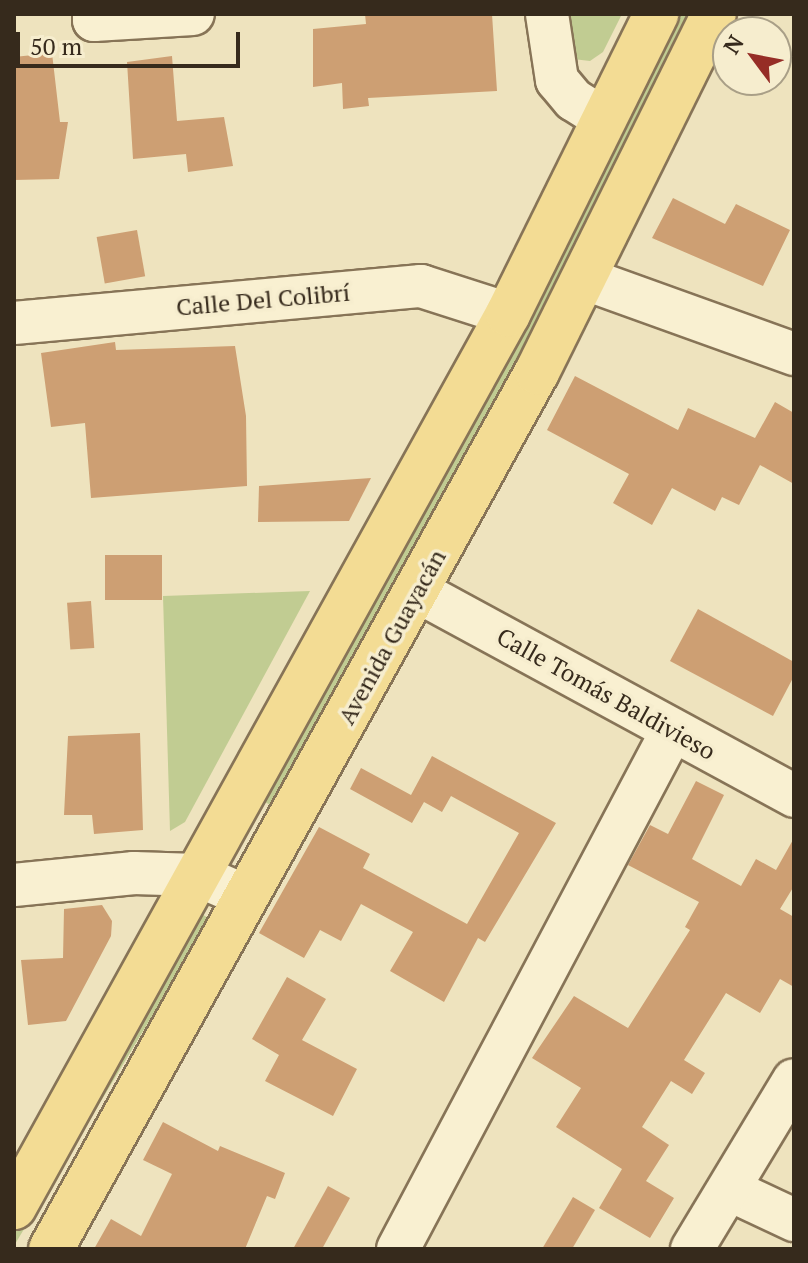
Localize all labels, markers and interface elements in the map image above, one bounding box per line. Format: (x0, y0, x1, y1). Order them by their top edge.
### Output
scale bar (20, 16, 244, 66)
north arrow (712, 16, 792, 96)
text: N (716, 29, 750, 59)
text: 50 m (30, 30, 82, 62)
street label: Calle Del Colibrí (175, 278, 351, 322)
street label: Avenida Guayacán (332, 545, 452, 729)
street label: Calle Tomás Baldivieso (492, 622, 720, 766)

